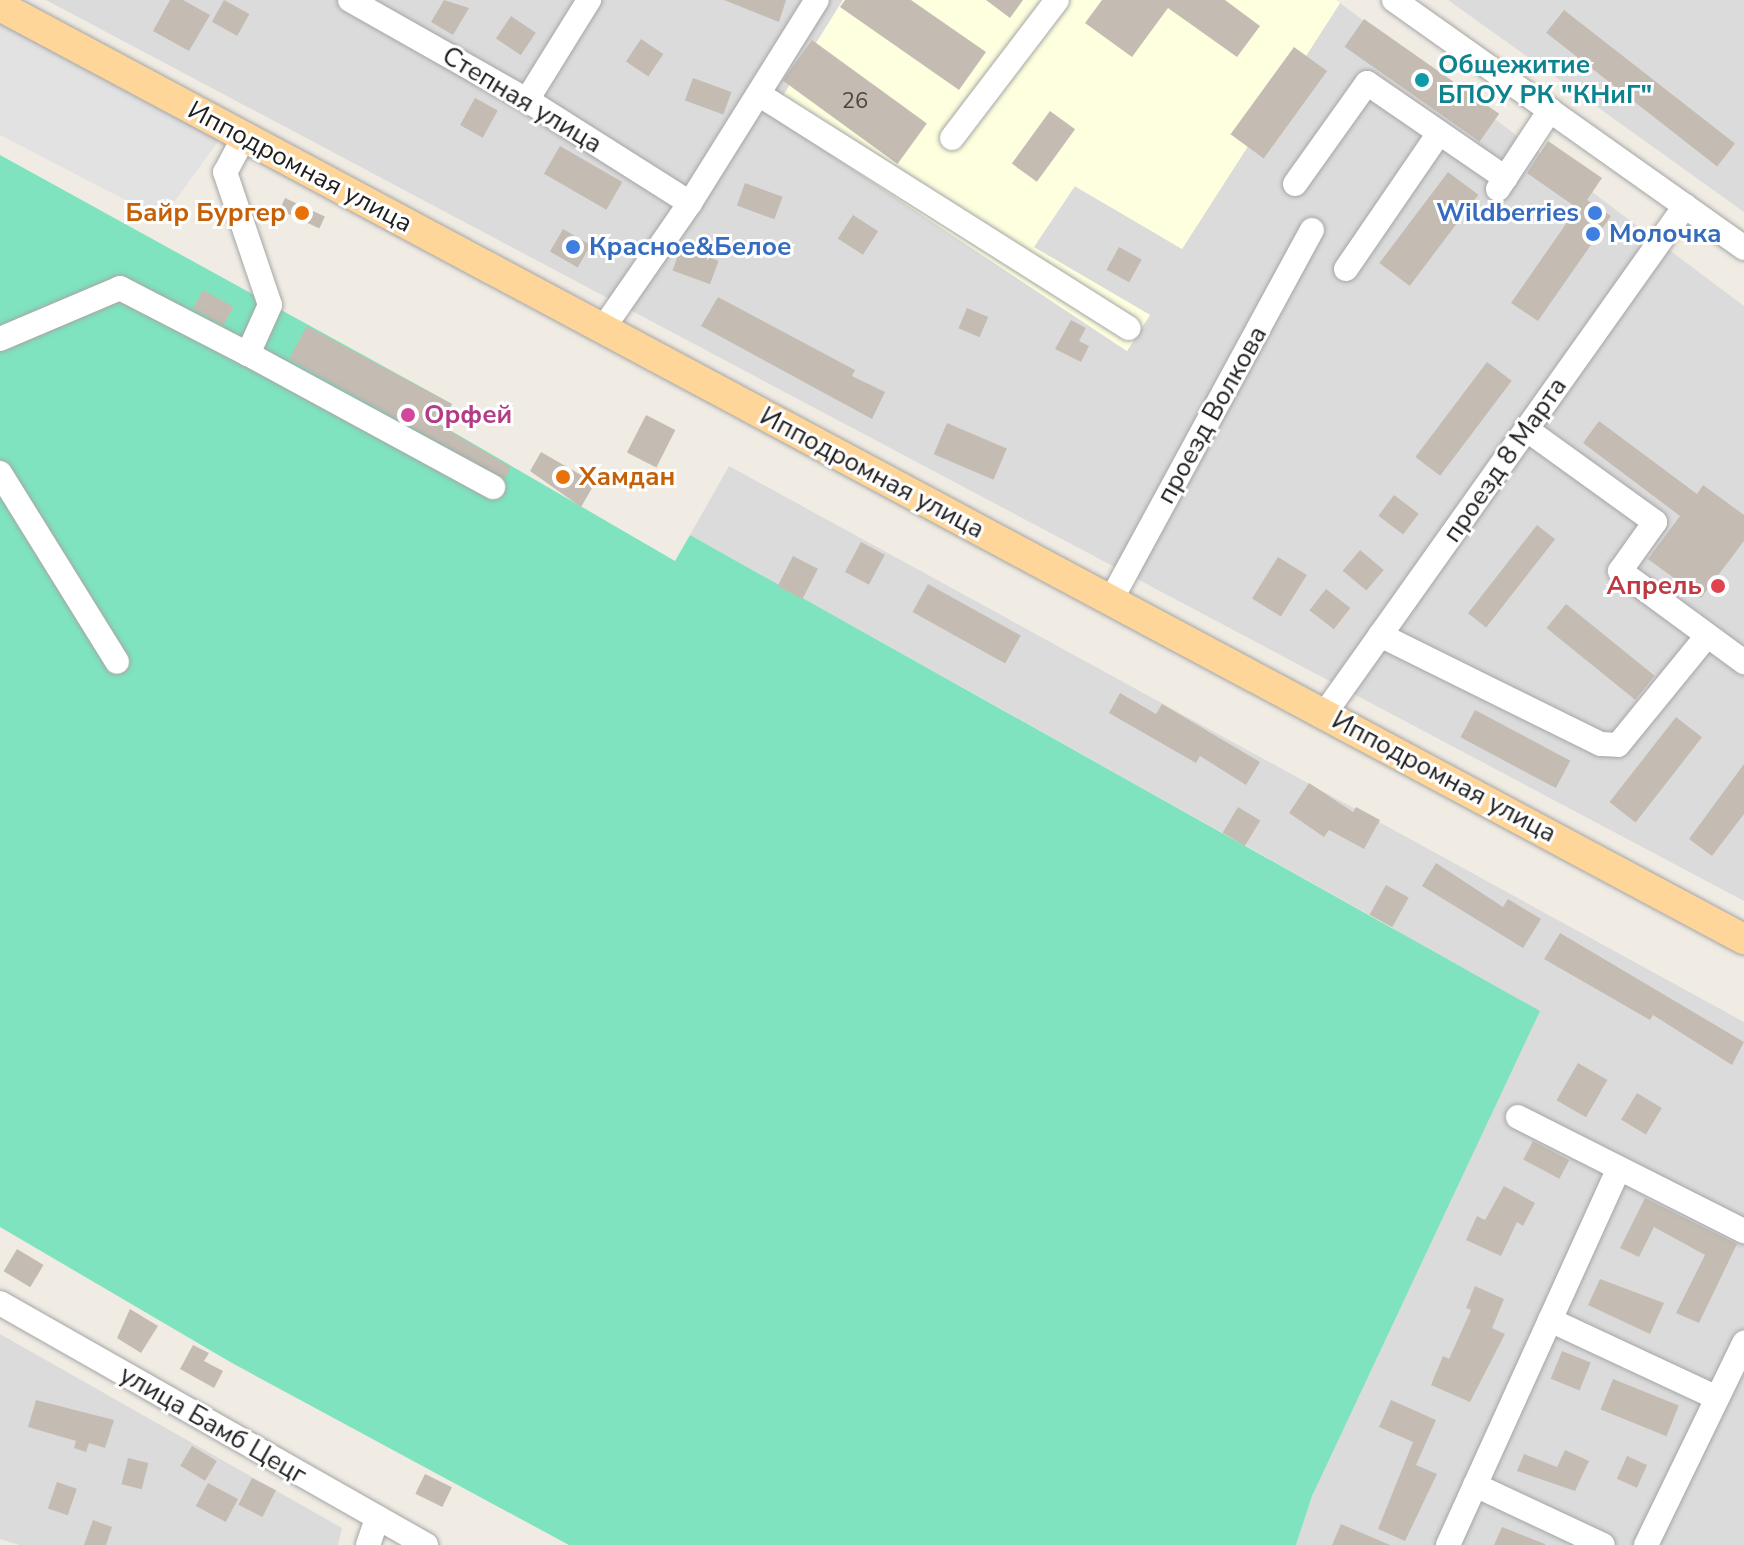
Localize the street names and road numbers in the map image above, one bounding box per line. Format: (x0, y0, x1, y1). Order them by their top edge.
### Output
street label: Степная улица (436, 40, 608, 160)
street label: Ипподромная улица (183, 95, 417, 239)
street label: проезд Волкова (1150, 321, 1274, 509)
street label: проезд 8 Марта (1437, 372, 1573, 548)
street label: Ипподромная улица (755, 401, 989, 545)
street label: Ипподромная улица (1327, 705, 1561, 849)
street label: улица Бамб Цецг (114, 1359, 312, 1491)

